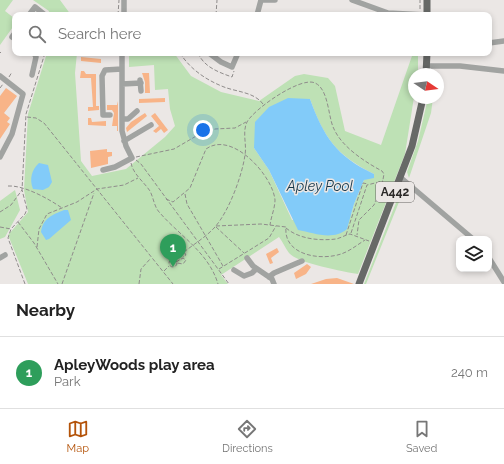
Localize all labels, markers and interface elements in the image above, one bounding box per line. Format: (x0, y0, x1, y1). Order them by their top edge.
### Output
search box (12, 12, 492, 56)
icon: search (26, 23, 48, 45)
text: Search here (58, 25, 141, 43)
north arrow (408, 68, 444, 104)
your location (193, 120, 213, 140)
water label: Apley Pool (286, 178, 354, 194)
road number: A442 (376, 182, 414, 202)
pin: 1 (160, 234, 186, 267)
map controls (456, 236, 492, 272)
button: layers (456, 236, 492, 272)
text: Nearby (16, 300, 75, 320)
text: ApleyWoods play area (54, 356, 215, 374)
text: 1 (26, 365, 32, 380)
text: 240 m (451, 365, 488, 380)
text: Park (54, 374, 81, 389)
tab: Map (67, 418, 89, 455)
tab: Directions (222, 418, 273, 455)
tab: Saved (406, 418, 437, 455)

